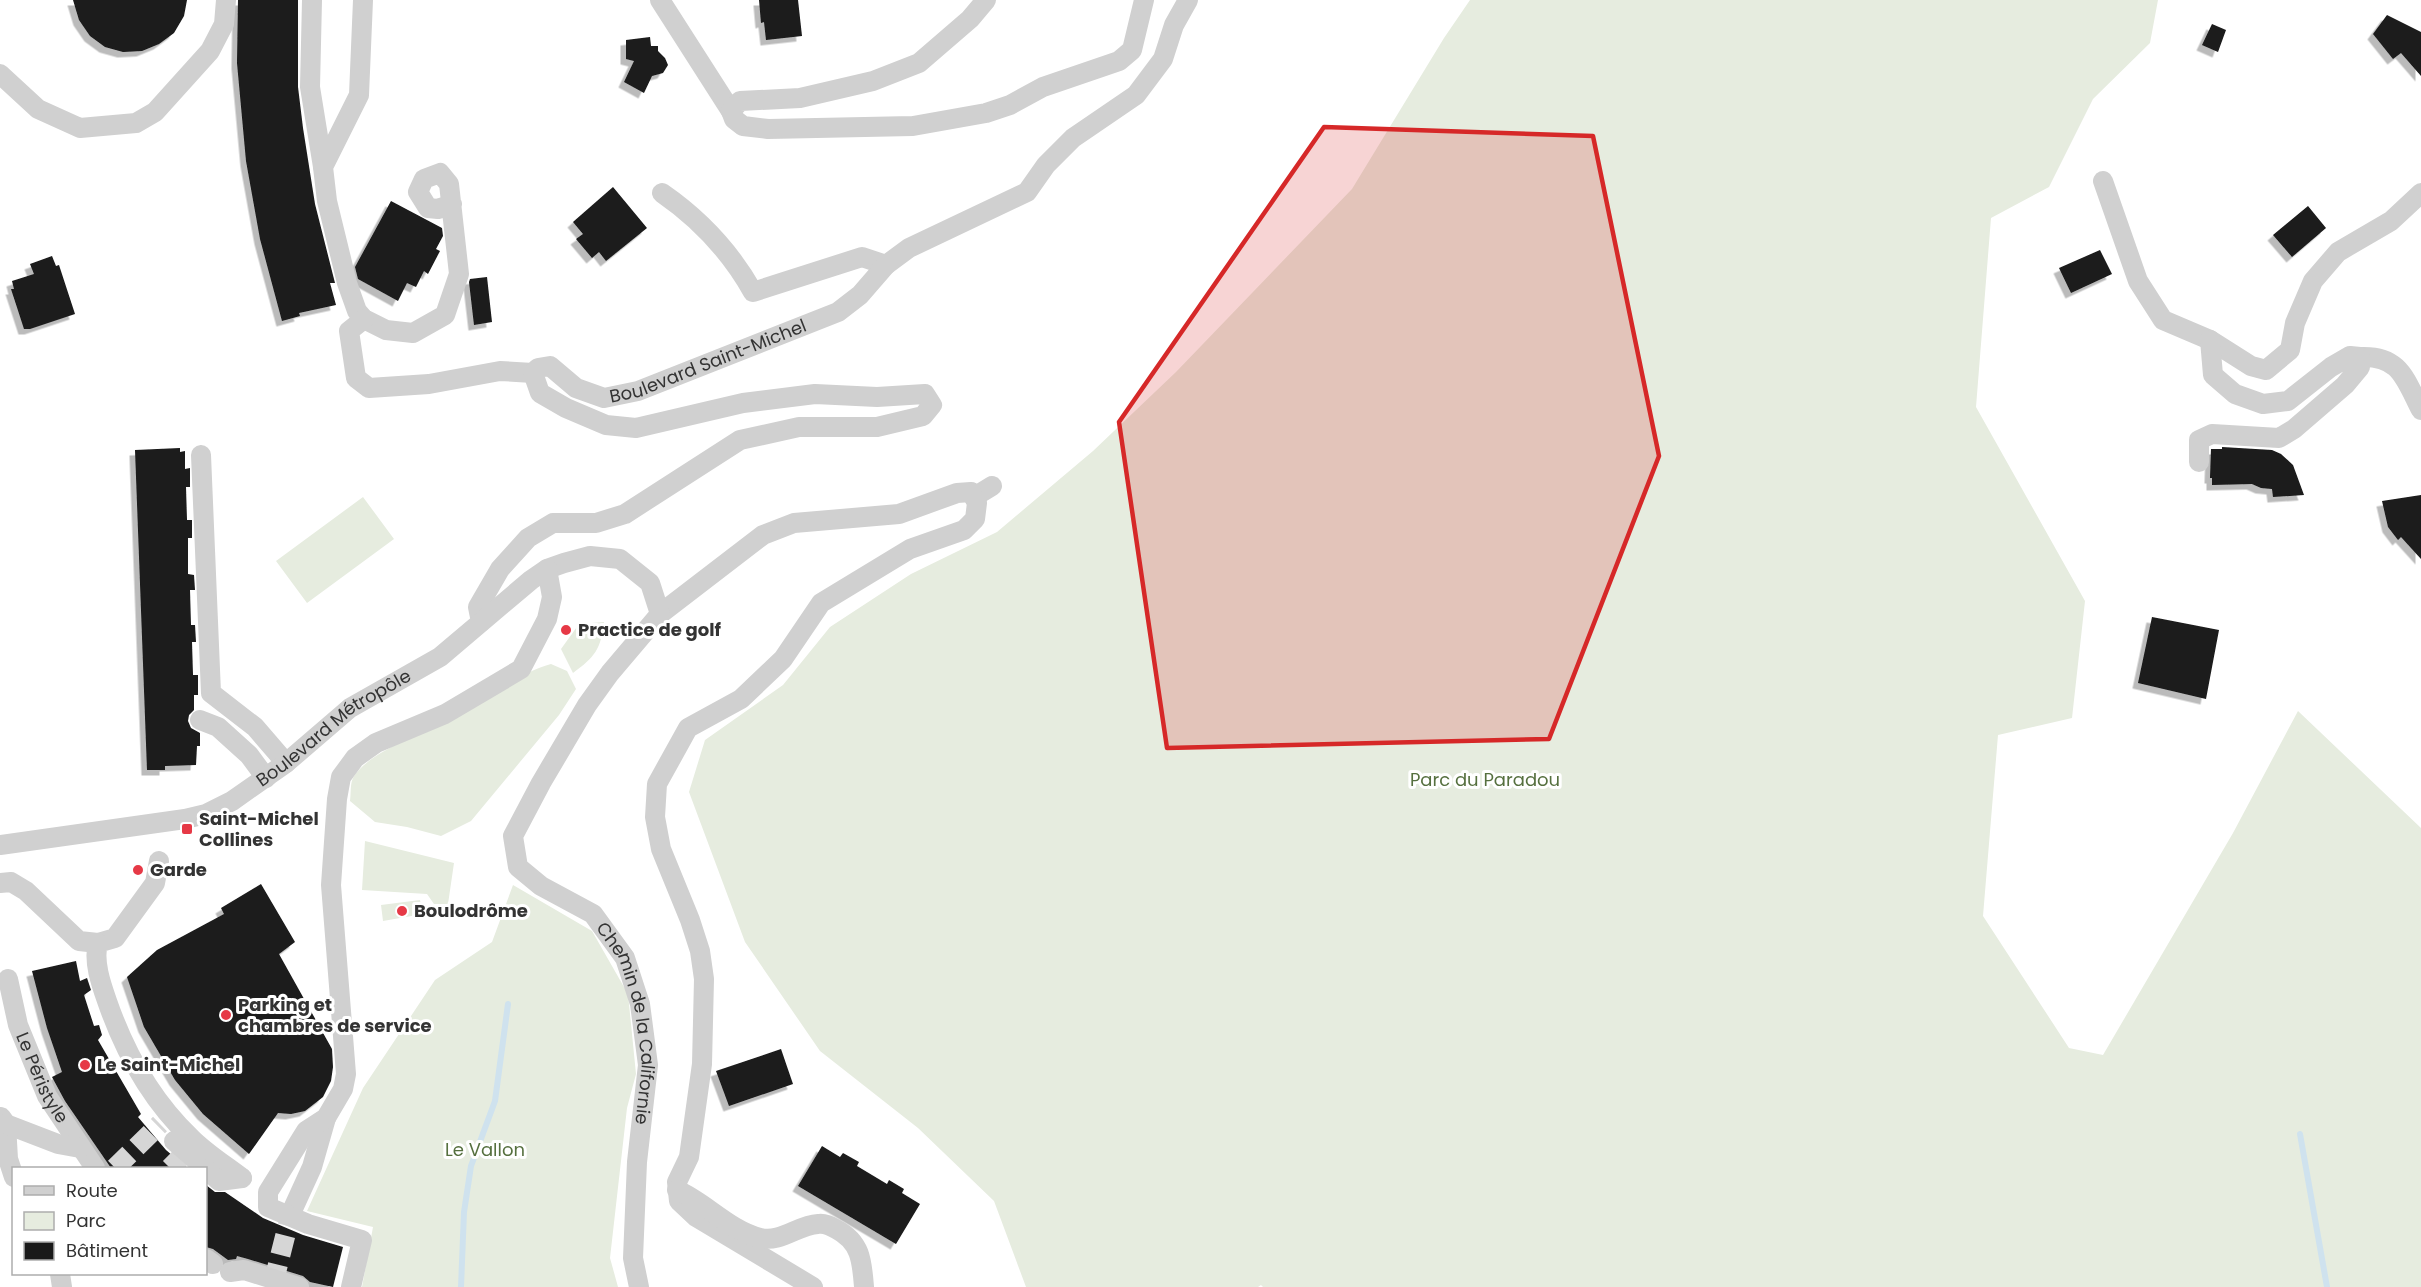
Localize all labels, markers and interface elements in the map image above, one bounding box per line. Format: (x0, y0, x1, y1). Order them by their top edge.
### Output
street label: Boulevard Saint-Michel (607, 313, 810, 409)
place label: Practice de golf (578, 617, 722, 642)
marker: Practice de golf (559, 623, 573, 637)
street label: Boulevard Métropôle (251, 663, 415, 792)
park label: Parc du Paradou (1410, 767, 1560, 792)
place label: Saint-Michel Collines (199, 806, 319, 852)
marker: Saint-Michel Collines (180, 822, 194, 836)
place label: Garde (150, 857, 207, 882)
marker: Garde (131, 863, 145, 877)
place label: Boulodrôme (414, 898, 528, 923)
marker: Boulodrôme (395, 904, 409, 918)
street label: Chemin de la Californie (591, 916, 661, 1126)
place label: Parking et chambres de service (238, 992, 432, 1038)
marker: Parking et chambres de service (219, 1008, 233, 1022)
street label: Le Péristyle (10, 1028, 75, 1128)
place label: Le Saint-Michel (97, 1052, 240, 1077)
marker: Le Saint-Michel (78, 1058, 92, 1072)
park label: Le Vallon (445, 1137, 525, 1162)
legend (12, 1167, 207, 1275)
text: Route (66, 1178, 118, 1203)
text: Parc (66, 1208, 106, 1233)
text: Bâtiment (66, 1238, 148, 1263)

